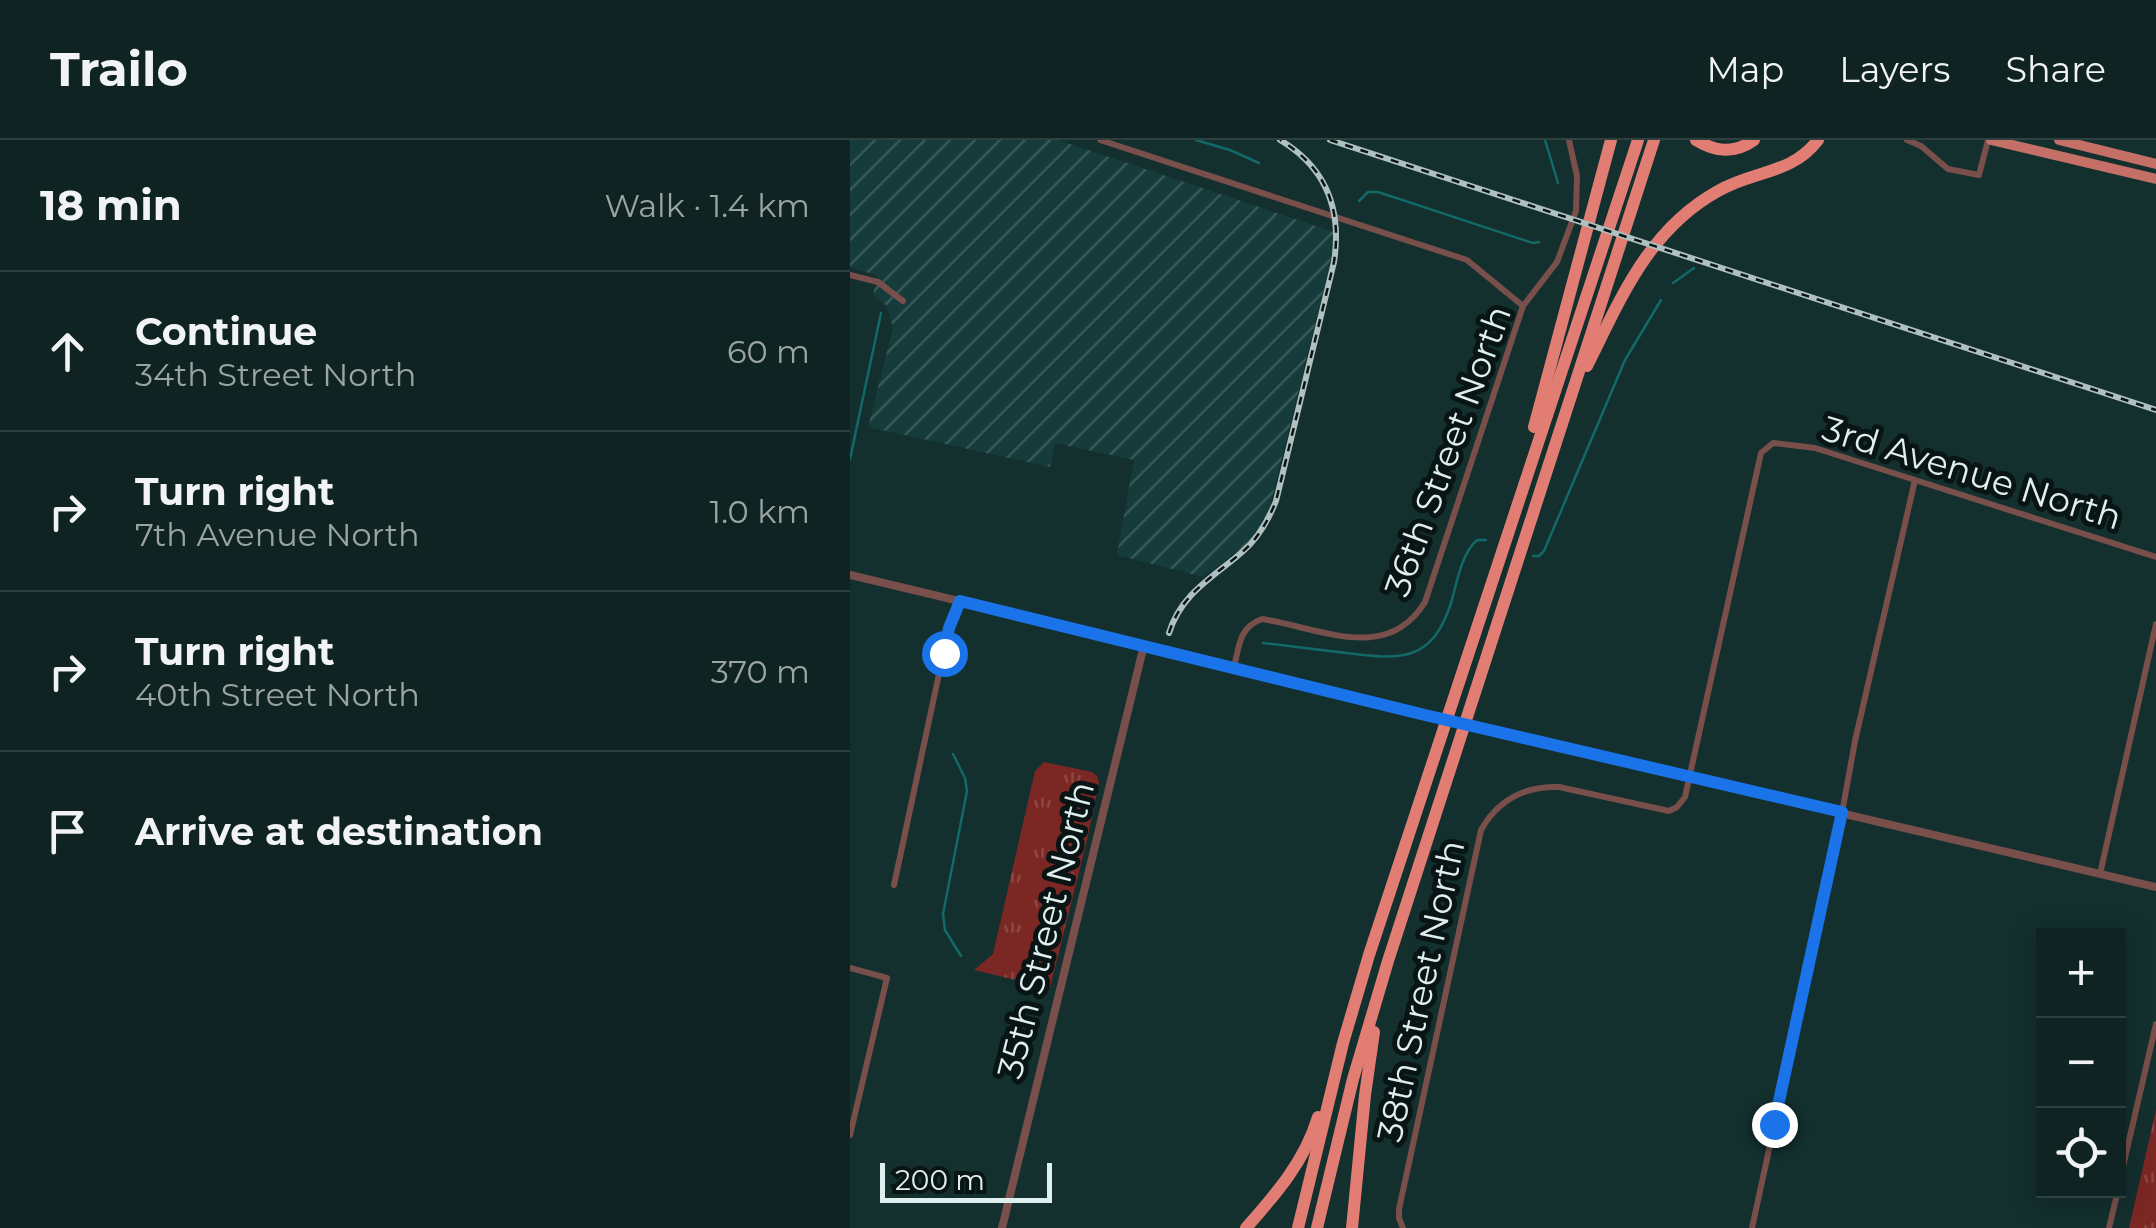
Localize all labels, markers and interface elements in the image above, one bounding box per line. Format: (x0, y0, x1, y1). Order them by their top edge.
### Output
text: Trailo (50, 40, 188, 98)
text: Map (1706, 48, 1784, 91)
text: Layers (1839, 48, 1950, 91)
text: Share (2005, 48, 2106, 91)
text: 18 min (40, 179, 182, 231)
text: Walk · 1.4 km (604, 186, 810, 225)
street label: 36th Street North (1375, 300, 1520, 602)
text: Continue (135, 308, 317, 355)
icon: ahead (40, 324, 95, 379)
text: 60 m (727, 332, 810, 371)
text: 34th Street North (135, 355, 416, 394)
street label: 3rd Avenue North (1817, 407, 2127, 538)
text: Turn right (135, 468, 334, 515)
icon: right (40, 484, 95, 539)
text: 1.0 km (710, 492, 810, 531)
text: 7th Avenue North (135, 515, 420, 554)
text: Turn right (135, 628, 334, 675)
route start (922, 631, 968, 677)
icon: right (40, 644, 95, 699)
text: 370 m (711, 652, 810, 691)
text: 40th Street North (135, 675, 420, 714)
street label: 35th Street North (988, 777, 1103, 1083)
icon: arrive (40, 804, 95, 859)
text: Arrive at destination (135, 808, 543, 855)
street label: 38th Street North (1368, 836, 1473, 1145)
map controls (2036, 928, 2126, 1198)
button: + (2036, 928, 2126, 1018)
button: − (2036, 1018, 2126, 1108)
route end (1752, 1102, 1798, 1148)
button: locate (2036, 1108, 2126, 1198)
scale bar (880, 1158, 1052, 1202)
text: 200 m (895, 1163, 985, 1197)

